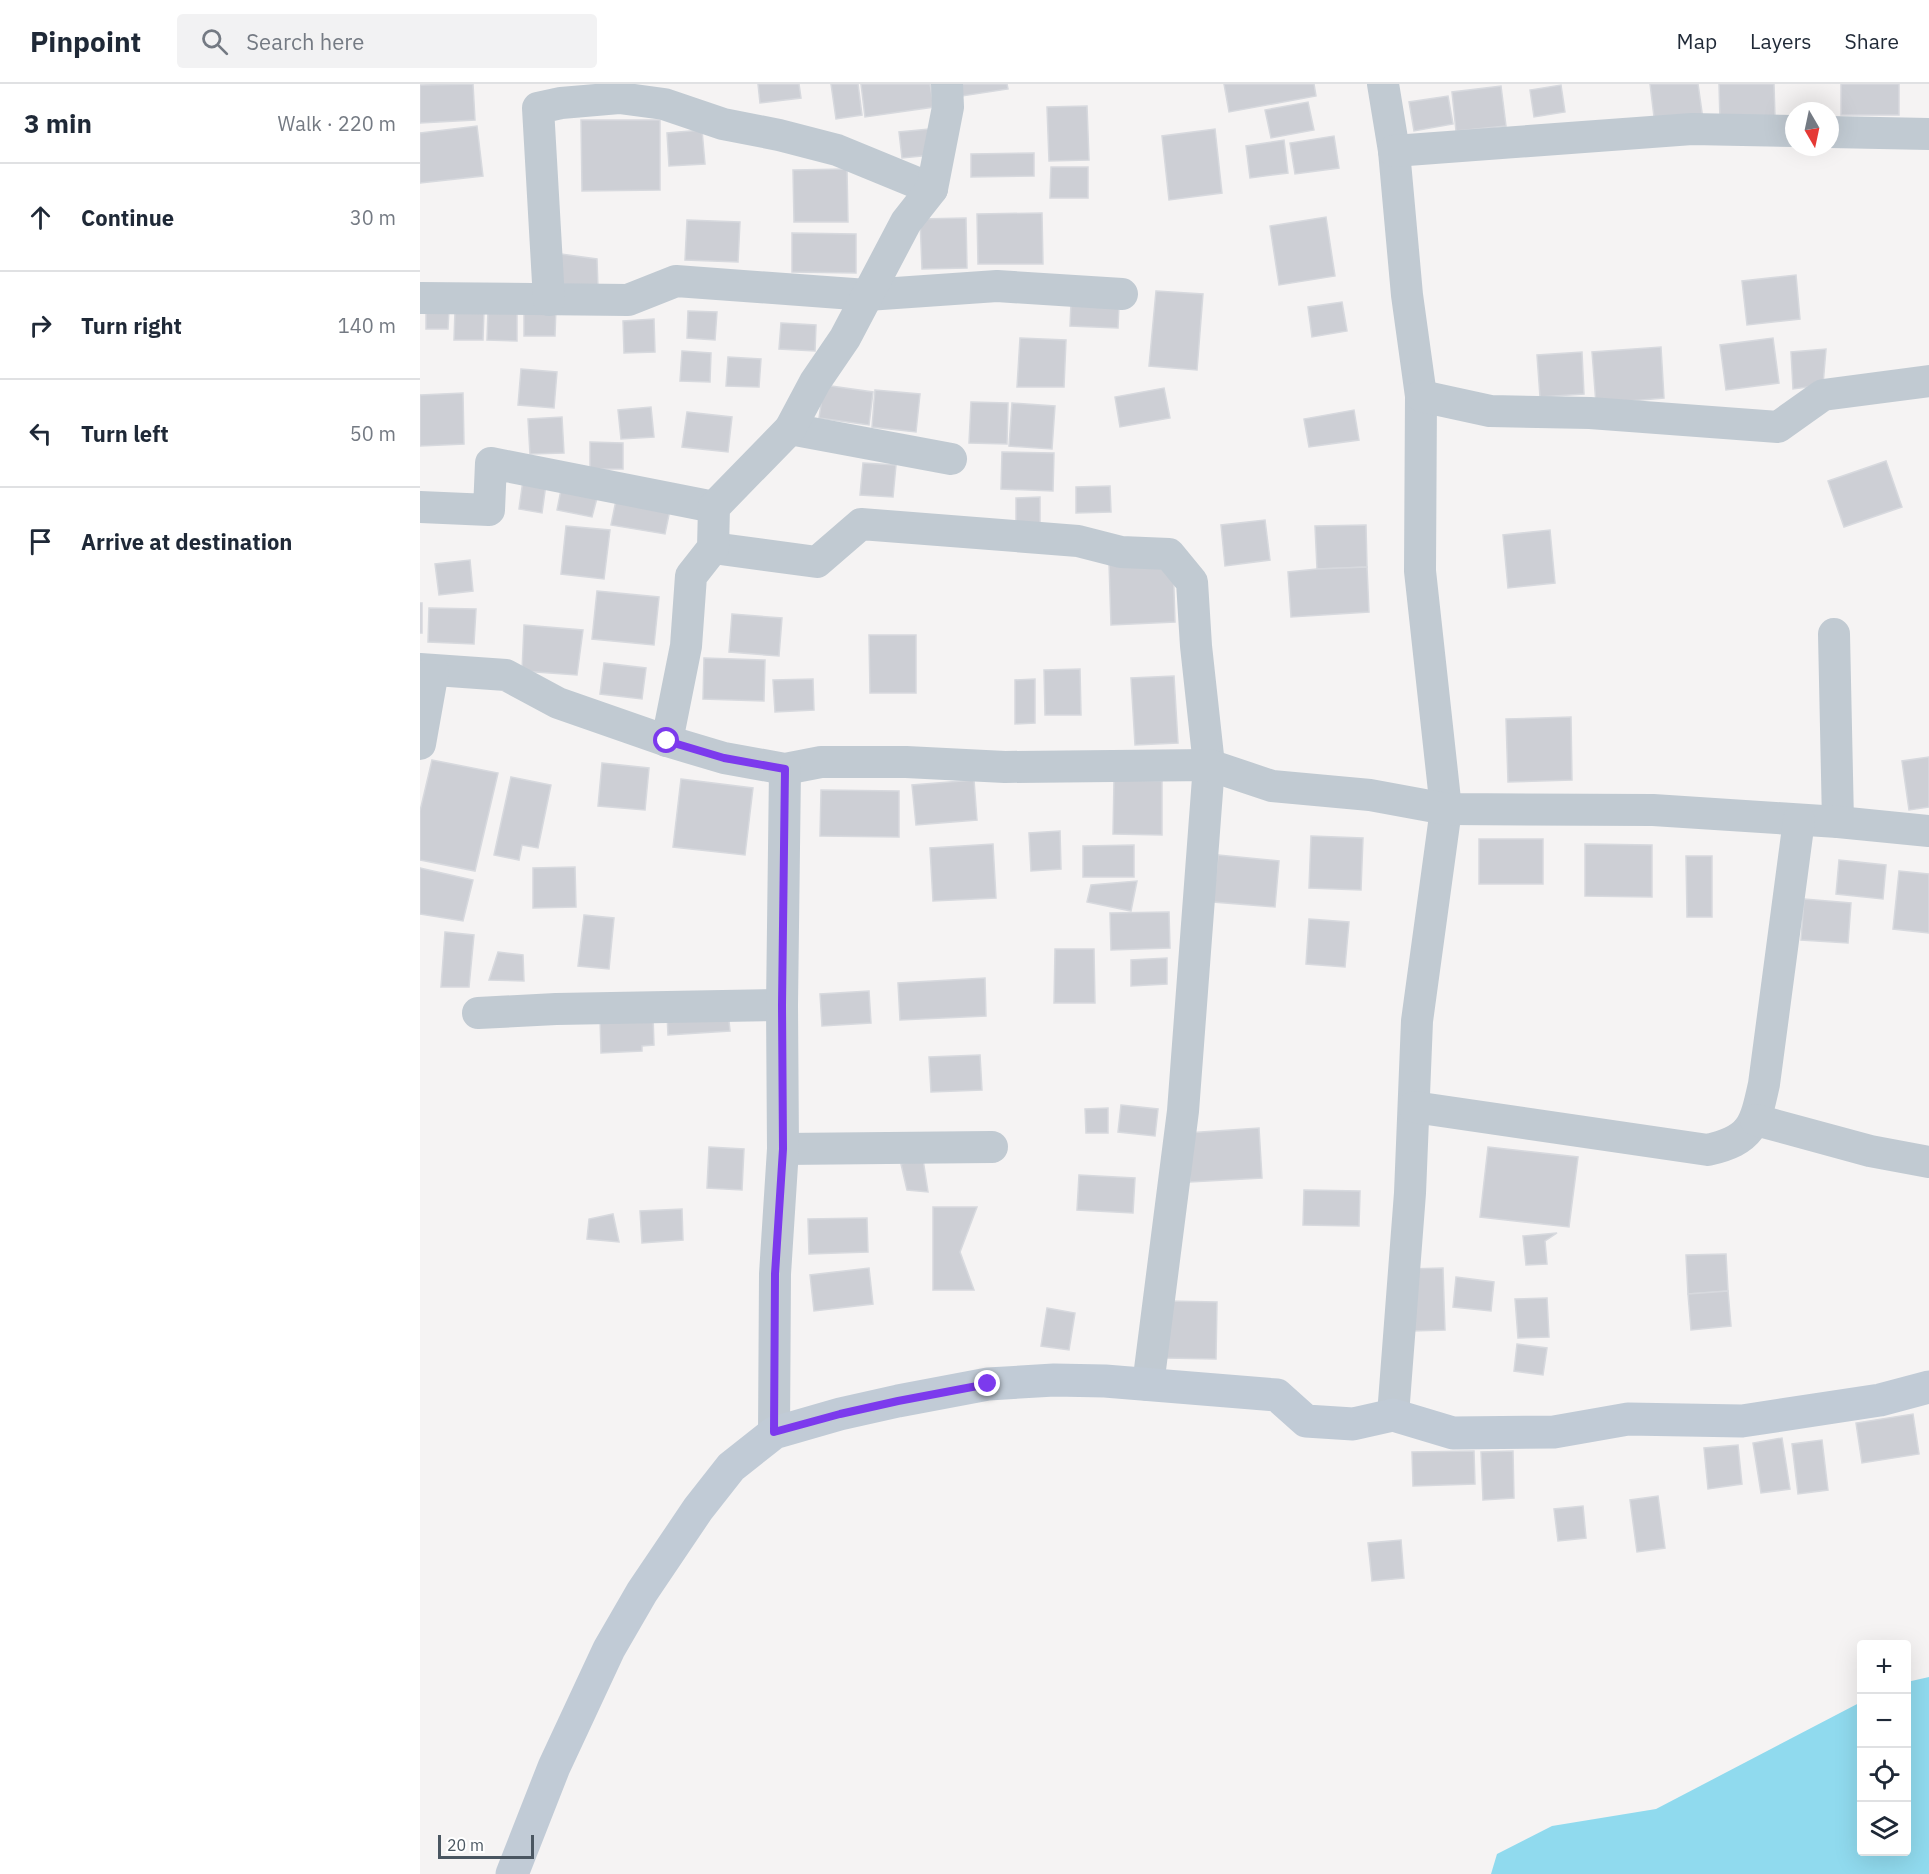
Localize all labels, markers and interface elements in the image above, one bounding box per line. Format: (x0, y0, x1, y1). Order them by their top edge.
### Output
search box (177, 14, 597, 68)
text: Pinpoint (30, 23, 141, 60)
icon: search (198, 25, 231, 58)
text: Search here (246, 27, 364, 56)
text: Map (1677, 27, 1717, 55)
text: Layers (1750, 27, 1812, 55)
text: Share (1845, 27, 1899, 55)
north arrow (1785, 102, 1839, 156)
text: 3 min (24, 106, 92, 140)
text: Walk · 220 m (278, 110, 396, 137)
icon: ahead (24, 201, 57, 234)
text: Continue (81, 203, 174, 232)
text: 30 m (350, 204, 396, 231)
icon: right (24, 309, 57, 342)
text: Turn right (81, 311, 182, 340)
text: 140 m (338, 312, 396, 339)
icon: left (24, 417, 57, 450)
text: Turn left (81, 419, 169, 448)
text: 50 m (350, 420, 396, 447)
icon: arrive (24, 525, 57, 558)
text: Arrive at destination (81, 527, 292, 556)
route start (653, 727, 679, 753)
route end (974, 1370, 1000, 1396)
map controls (1857, 1640, 1911, 1856)
button: + (1857, 1640, 1911, 1694)
button: − (1857, 1694, 1911, 1748)
button: locate (1857, 1748, 1911, 1802)
button: layers (1857, 1802, 1911, 1856)
scale bar (438, 1832, 534, 1860)
text: 20 m (447, 1835, 484, 1855)

